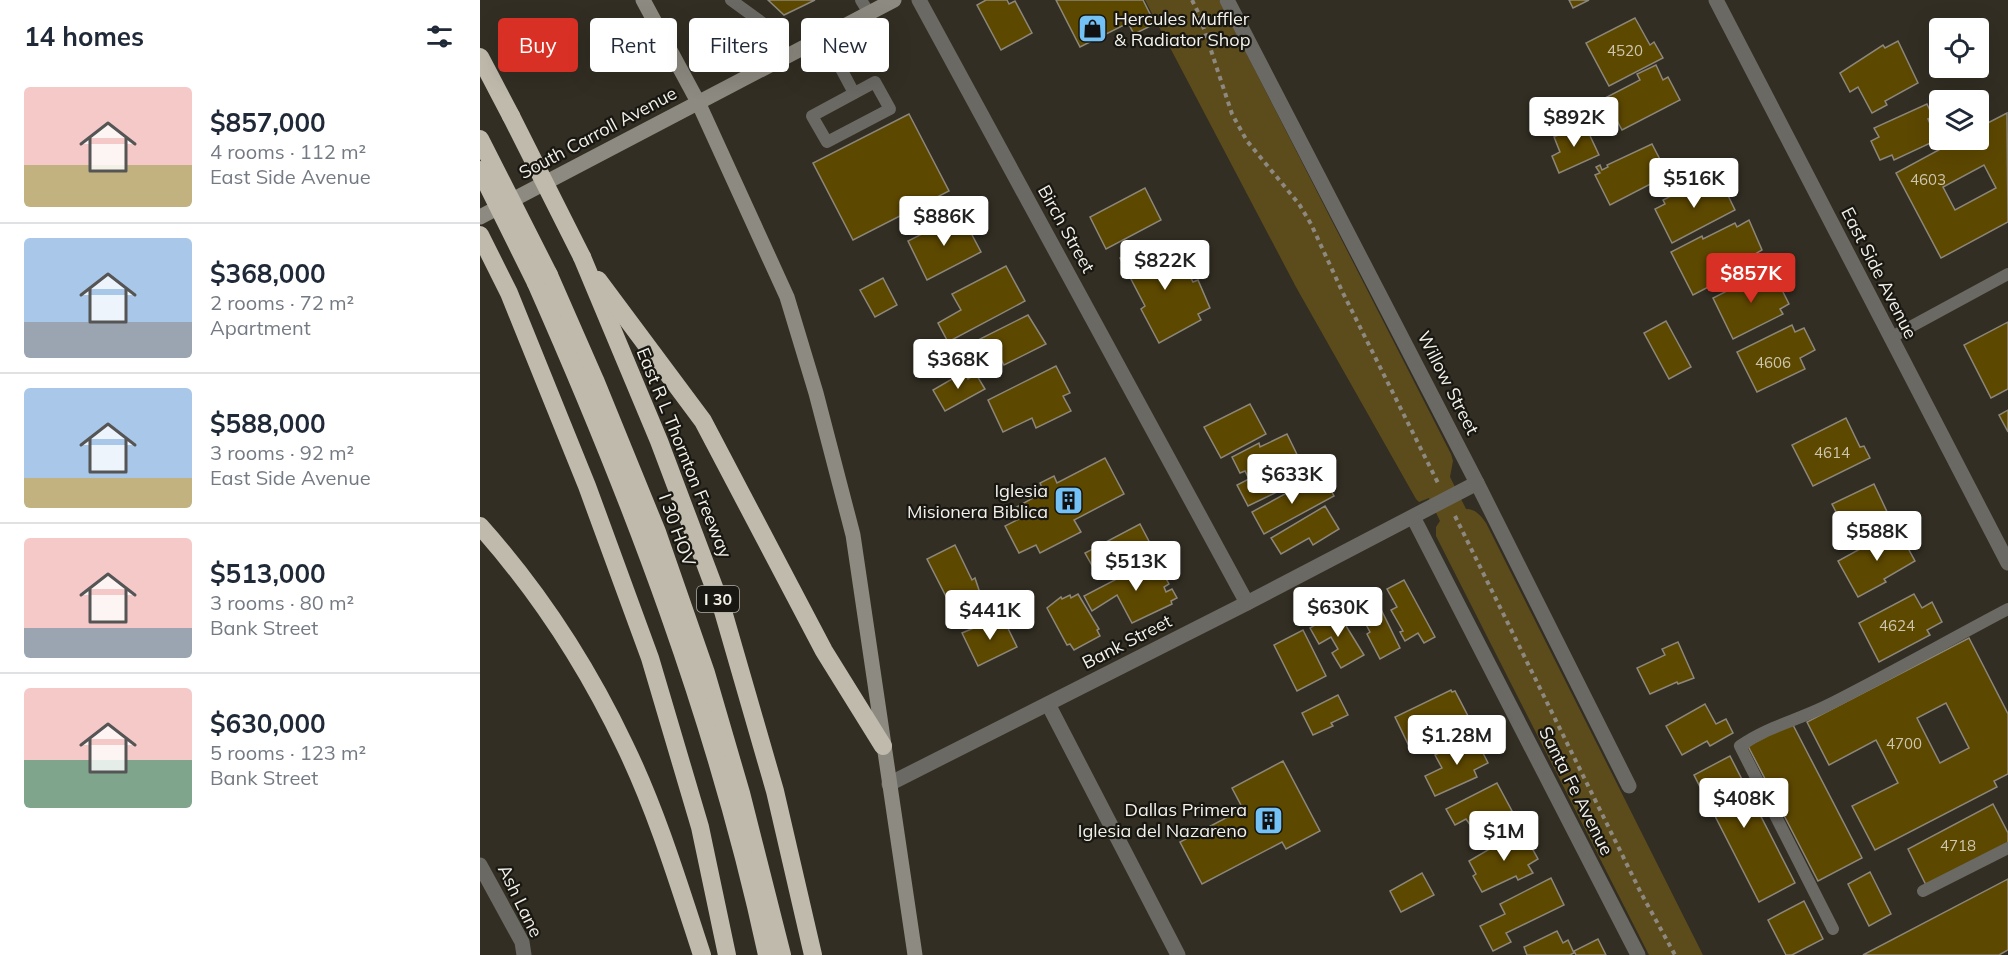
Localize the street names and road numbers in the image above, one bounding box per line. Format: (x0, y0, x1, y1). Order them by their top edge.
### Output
street label: South Carroll Avenue (515, 81, 681, 184)
street label: Birch Street (1033, 181, 1100, 277)
street label: East Side Avenue (1836, 203, 1923, 342)
street label: Willow Street (1413, 327, 1484, 438)
street label: East R L Thornton Freeway (632, 344, 737, 562)
street label: I 30 HOV (654, 490, 701, 570)
road number: I 30 (697, 586, 739, 612)
street label: Bank Street (1078, 609, 1175, 674)
street label: Santa Fe Avenue (1534, 723, 1619, 859)
street label: Ash Lane (493, 861, 548, 941)

